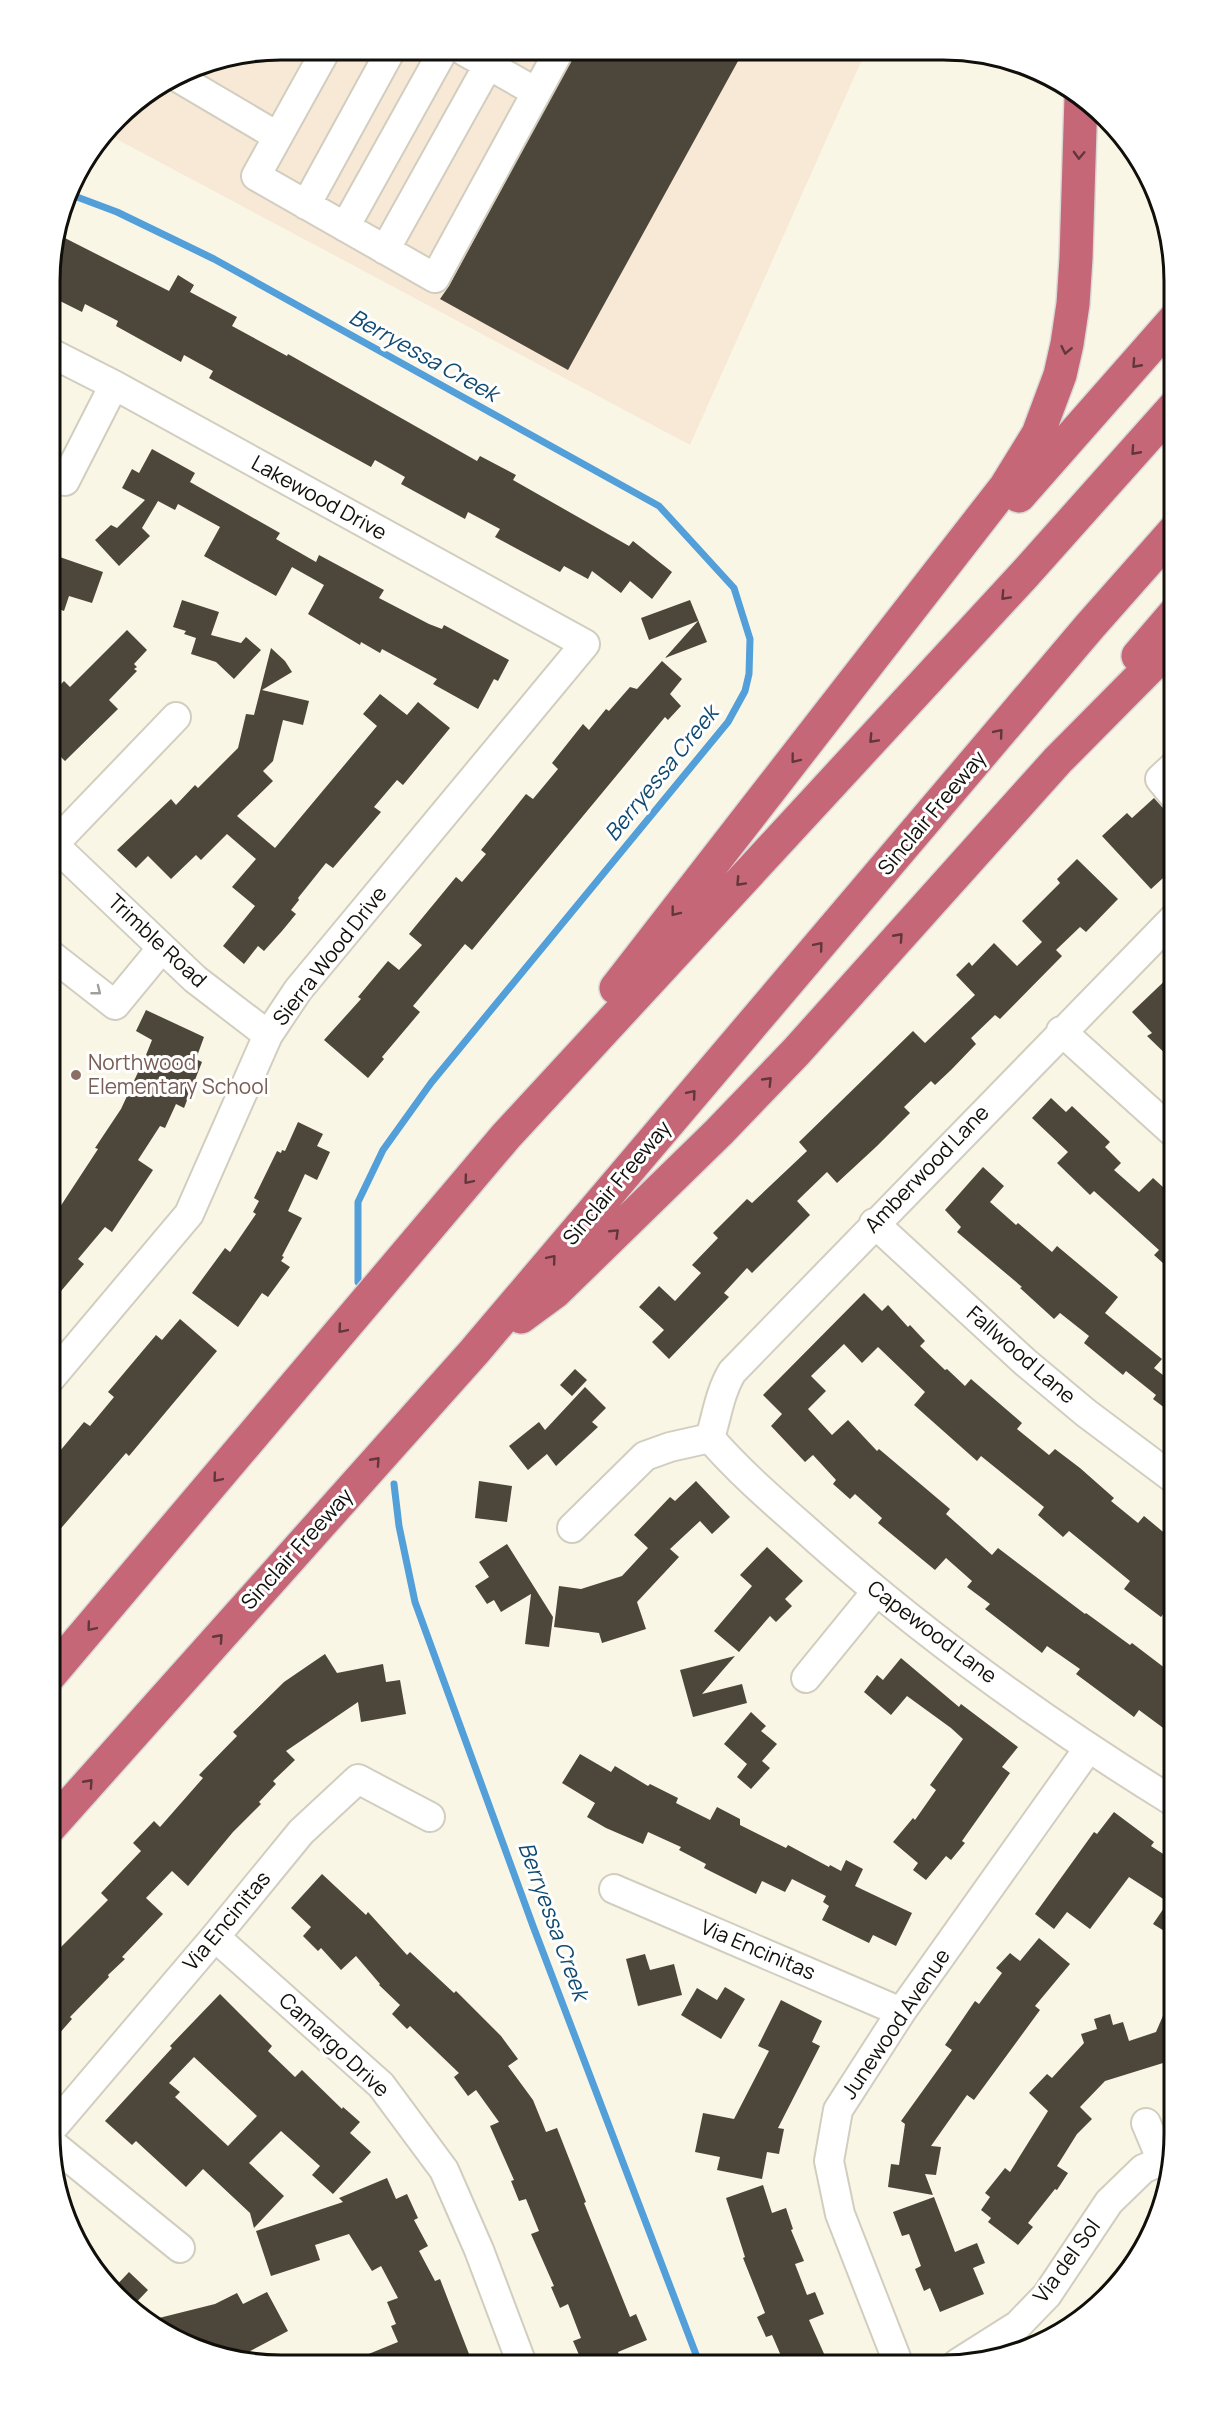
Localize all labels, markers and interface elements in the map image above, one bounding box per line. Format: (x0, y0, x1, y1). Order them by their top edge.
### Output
one-way arrow (1073, 151, 1086, 160)
water label: Berryessa Creek (344, 302, 507, 410)
one-way arrow (1060, 344, 1073, 354)
one-way arrow (1132, 357, 1143, 368)
one-way arrow (1131, 444, 1142, 455)
street label: Lakewood Drive (247, 448, 392, 546)
one-way arrow (1001, 589, 1012, 599)
water label: Berryessa Creek (597, 697, 727, 847)
one-way arrow (992, 729, 1003, 740)
one-way arrow (869, 732, 880, 743)
street label: Sinclair Freeway (871, 744, 992, 881)
one-way arrow (791, 752, 802, 763)
one-way arrow (736, 875, 747, 886)
street label: Sierra Wood Drive (266, 880, 392, 1031)
street label: Trimble Road (102, 887, 213, 993)
one-way arrow (671, 906, 682, 917)
one-way arrow (892, 933, 903, 944)
one-way arrow (811, 942, 822, 953)
one-way arrow (90, 983, 101, 994)
place label: Northwood Elementary School (88, 1048, 269, 1100)
marker: Northwood Elementary School (69, 1068, 83, 1082)
one-way arrow (761, 1077, 772, 1087)
one-way arrow (685, 1090, 696, 1101)
street label: Amberwood Lane (858, 1098, 995, 1238)
street label: Sinclair Freeway (556, 1114, 677, 1251)
one-way arrow (465, 1173, 476, 1184)
one-way arrow (607, 1230, 618, 1241)
one-way arrow (545, 1255, 556, 1266)
street label: Fallwood Lane (961, 1299, 1082, 1409)
one-way arrow (339, 1322, 350, 1333)
one-way arrow (369, 1457, 380, 1468)
one-way arrow (213, 1471, 224, 1482)
street label: Sinclair Freeway (234, 1482, 358, 1615)
street label: Capewood Lane (862, 1573, 1003, 1689)
one-way arrow (87, 1620, 98, 1631)
one-way arrow (212, 1634, 223, 1644)
one-way arrow (82, 1779, 93, 1790)
water label: Berryessa Creek (512, 1838, 598, 2007)
street label: Via Encinitas (176, 1865, 276, 1976)
street label: Via Encinitas (697, 1912, 820, 1986)
street label: Junewood Avenue (834, 1943, 956, 2104)
street label: Camargo Drive (273, 1986, 396, 2103)
street label: Via del Sol (1026, 2213, 1106, 2308)

